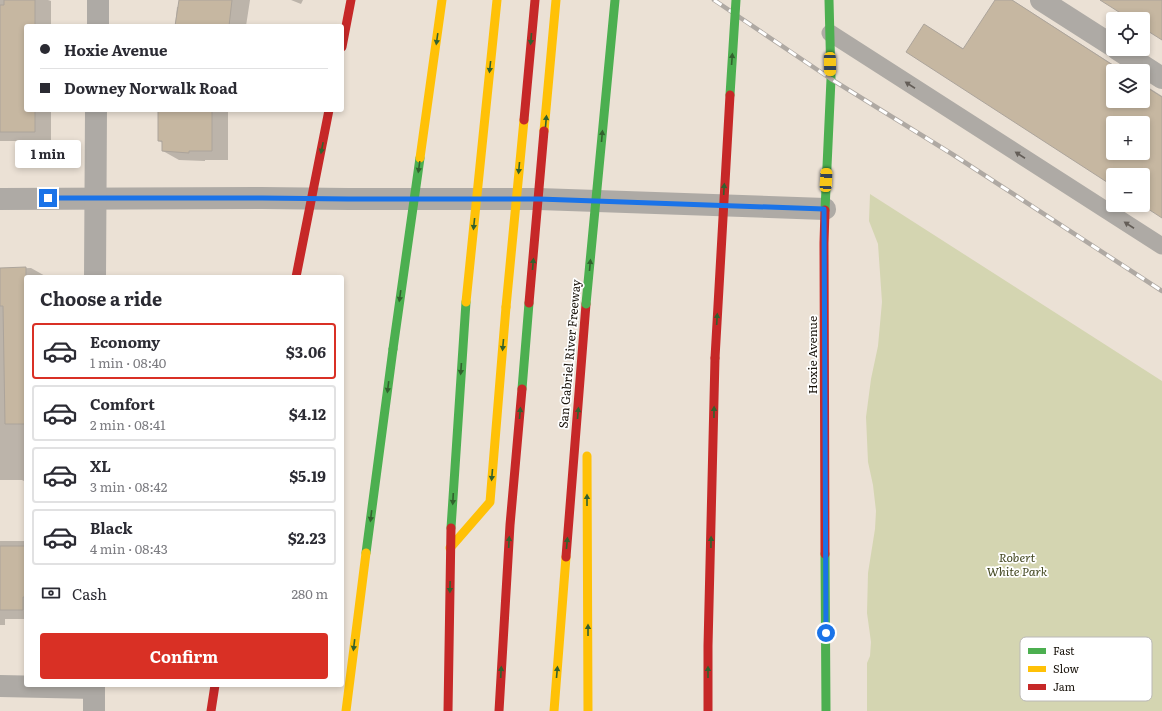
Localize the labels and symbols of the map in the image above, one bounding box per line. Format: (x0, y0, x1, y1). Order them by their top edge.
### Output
one-way arrow (434, 33, 440, 45)
one-way arrow (528, 33, 535, 45)
car (824, 52, 836, 76)
one-way arrow (729, 53, 736, 65)
one-way arrow (487, 61, 494, 73)
one-way arrow (905, 81, 916, 89)
one-way arrow (542, 115, 549, 127)
one-way arrow (599, 130, 605, 142)
callout: 1 min (15, 140, 81, 168)
one-way arrow (318, 142, 324, 154)
one-way arrow (1015, 151, 1025, 159)
one-way arrow (416, 161, 422, 173)
one-way arrow (516, 162, 522, 174)
car (819, 168, 833, 192)
one-way arrow (721, 183, 728, 195)
route end (39, 189, 57, 207)
one-way arrow (471, 218, 477, 230)
one-way arrow (1123, 222, 1135, 229)
one-way arrow (529, 258, 536, 270)
one-way arrow (587, 259, 593, 271)
street label: San Gabriel River Freeway (554, 279, 584, 429)
one-way arrow (397, 290, 403, 302)
one-way arrow (714, 312, 720, 325)
street label: Hoxie Avenue (803, 316, 821, 394)
one-way arrow (499, 339, 506, 351)
one-way arrow (457, 363, 464, 375)
one-way arrow (385, 381, 391, 393)
one-way arrow (711, 405, 717, 418)
one-way arrow (516, 407, 523, 419)
one-way arrow (574, 407, 581, 419)
one-way arrow (489, 469, 496, 481)
one-way arrow (450, 493, 457, 505)
one-way arrow (584, 493, 590, 506)
one-way arrow (368, 510, 374, 522)
one-way arrow (505, 536, 512, 548)
one-way arrow (707, 536, 714, 548)
one-way arrow (564, 537, 571, 549)
park label: Robert White Park (987, 548, 1048, 580)
one-way arrow (447, 581, 453, 594)
one-way arrow (585, 623, 591, 636)
route start (817, 624, 835, 642)
legend (1020, 637, 1152, 701)
one-way arrow (351, 639, 357, 651)
text: Fast (1053, 642, 1075, 658)
text: Slow (1053, 660, 1079, 676)
one-way arrow (705, 665, 711, 678)
one-way arrow (498, 666, 505, 678)
one-way arrow (553, 666, 560, 678)
text: Jam (1053, 678, 1076, 694)

